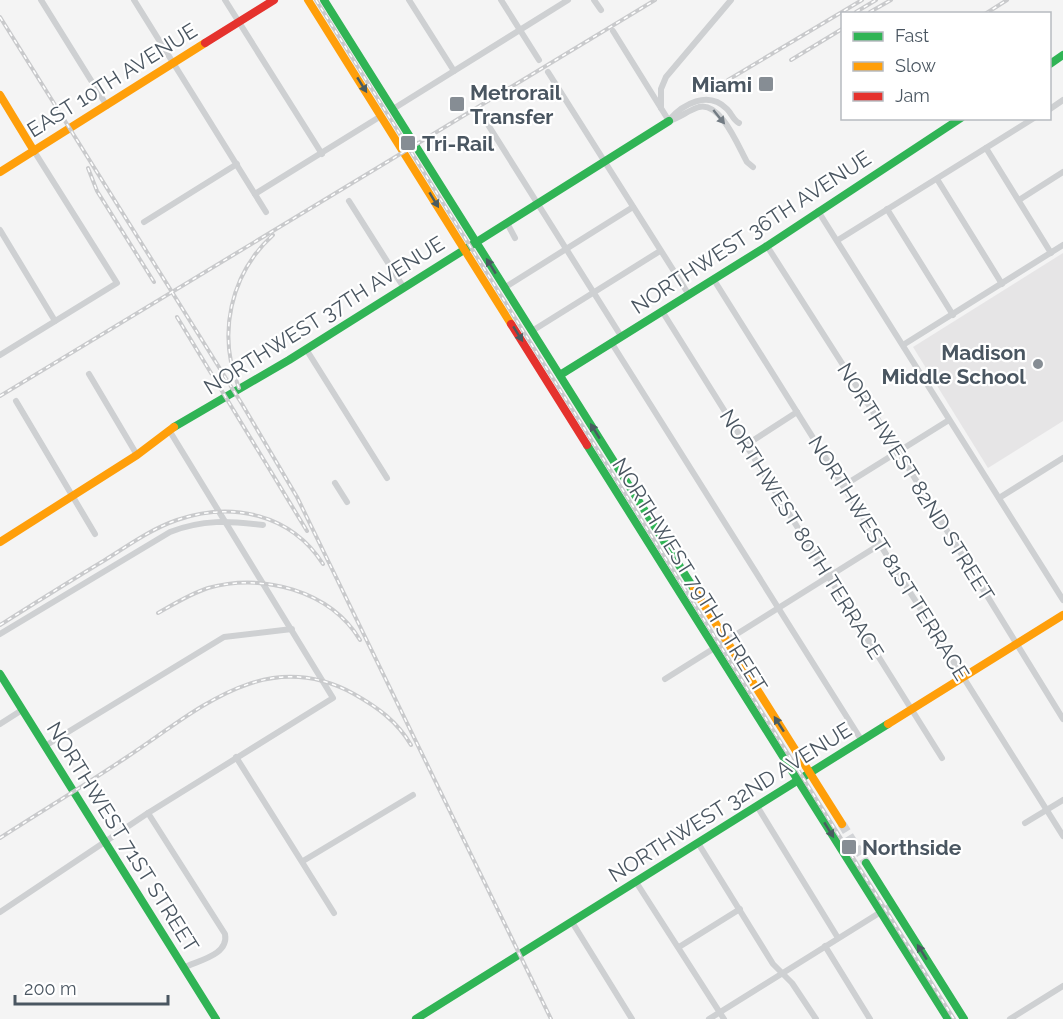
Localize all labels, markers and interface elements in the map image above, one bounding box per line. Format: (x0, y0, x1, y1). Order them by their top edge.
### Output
legend (841, 12, 1051, 120)
street label: EAST 10TH AVENUE (22, 18, 202, 142)
text: Fast (895, 25, 929, 46)
text: Slow (895, 55, 936, 76)
place label: Miami (692, 72, 752, 97)
marker: Miami (757, 75, 775, 93)
one-way arrow (357, 77, 368, 93)
place label: Metrorail Transfer (470, 80, 562, 129)
text: Jam (895, 85, 930, 106)
marker: Metrorail Transfer (448, 95, 466, 113)
one-way arrow (713, 109, 726, 125)
place label: Tri-Rail (422, 131, 494, 156)
marker: Tri-Rail (399, 134, 417, 152)
street label: NORTHWEST 36TH AVENUE (627, 145, 875, 319)
one-way arrow (428, 192, 439, 208)
street label: NORTHWEST 37TH AVENUE (199, 231, 449, 399)
one-way arrow (485, 258, 496, 274)
one-way arrow (513, 326, 524, 342)
place label: Madison Middle School (882, 340, 1026, 389)
marker: Madison Middle School (1031, 357, 1045, 371)
street label: NORTHWEST 82ND STREET (832, 358, 1000, 606)
street label: NORTHWEST 80TH TERRACE (715, 405, 889, 663)
one-way arrow (589, 423, 600, 439)
street label: NORTHWEST 81ST TERRACE (803, 431, 975, 685)
street label: NORTHWEST 79TH STREET (607, 453, 773, 697)
one-way arrow (773, 716, 784, 732)
street label: NORTHWEST 71ST STREET (42, 717, 204, 957)
street label: NORTHWEST 32ND AVENUE (604, 717, 856, 887)
one-way arrow (824, 822, 835, 838)
place label: Northside (862, 835, 962, 860)
marker: Northside (840, 838, 858, 856)
one-way arrow (916, 943, 927, 960)
scale bar (15, 968, 168, 1006)
text: 200 m (24, 978, 77, 999)

